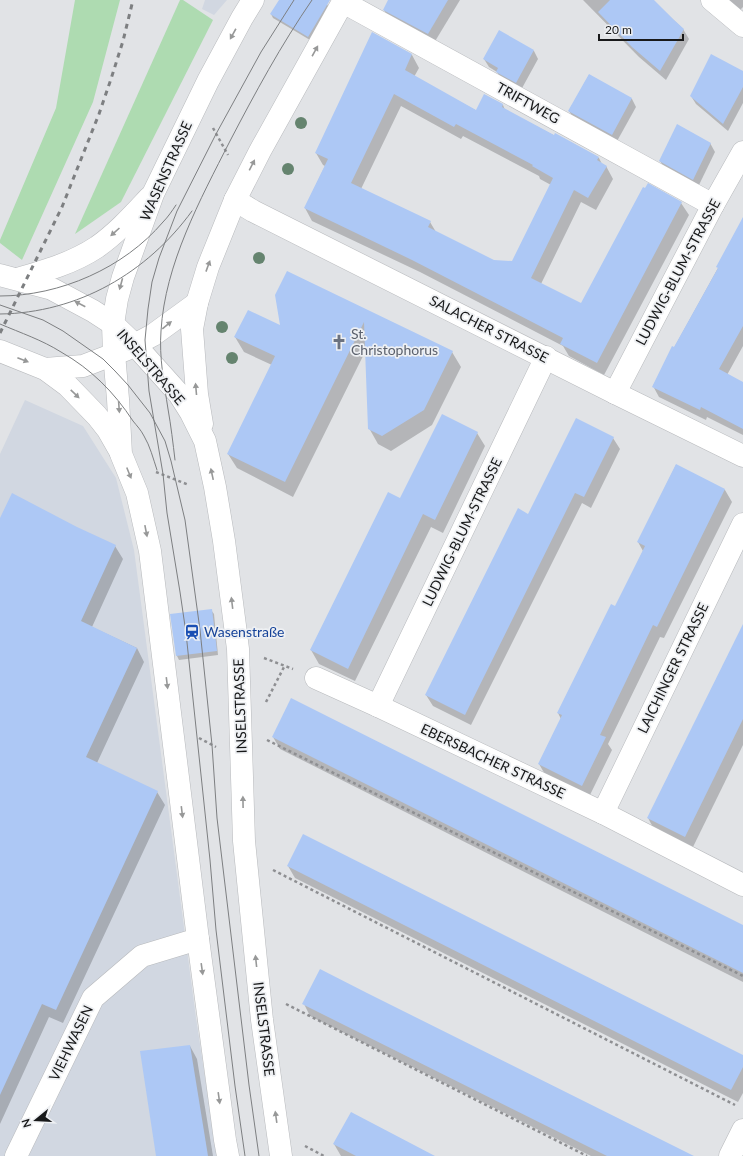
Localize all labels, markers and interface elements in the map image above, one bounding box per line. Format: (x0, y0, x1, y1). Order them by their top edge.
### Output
scale bar (599, 16, 683, 42)
text: 20 m (605, 22, 632, 37)
one-way arrow (230, 28, 237, 39)
one-way arrow (312, 45, 318, 57)
street label: TRIFTWEG (494, 78, 563, 127)
street label: WASENSTRASSE (136, 118, 195, 223)
one-way arrow (249, 159, 256, 171)
street label: LUDWIG-BLUM-STRASSE (632, 196, 723, 348)
one-way arrow (110, 227, 120, 236)
one-way arrow (206, 260, 212, 272)
one-way arrow (118, 278, 124, 290)
street label: SALACHER STRASSE (427, 291, 552, 366)
one-way arrow (74, 301, 86, 307)
one-way arrow (161, 321, 172, 330)
street label: INSELSTRASSE (114, 325, 189, 408)
place label: St. Christophorus (351, 325, 438, 358)
church icon: St. Christophorus (330, 333, 348, 351)
one-way arrow (17, 358, 29, 364)
one-way arrow (193, 383, 200, 395)
one-way arrow (70, 389, 80, 399)
one-way arrow (115, 401, 122, 413)
street label: LUDWIG-BLUM-STRASSE (418, 455, 505, 609)
one-way arrow (127, 468, 133, 480)
one-way arrow (209, 468, 215, 481)
one-way arrow (144, 525, 150, 537)
one-way arrow (229, 597, 235, 609)
street label: LAICHINGER STRASSE (634, 600, 712, 736)
station icon: Wasenstraße (183, 623, 201, 641)
place label: Wasenstraße (204, 623, 284, 640)
street label: INSELSTRASSE (229, 658, 250, 754)
one-way arrow (163, 677, 170, 689)
street label: EBERSBACHER STRASSE (418, 720, 568, 802)
one-way arrow (240, 795, 246, 808)
one-way arrow (179, 806, 186, 818)
one-way arrow (252, 955, 259, 967)
one-way arrow (199, 963, 205, 975)
street label: INSELSTRASSE (250, 981, 279, 1077)
street label: VIEHWASEN (45, 1002, 96, 1083)
one-way arrow (216, 1092, 222, 1104)
north arrow (16, 1100, 56, 1140)
one-way arrow (273, 1111, 279, 1123)
text: N (19, 1117, 34, 1129)

